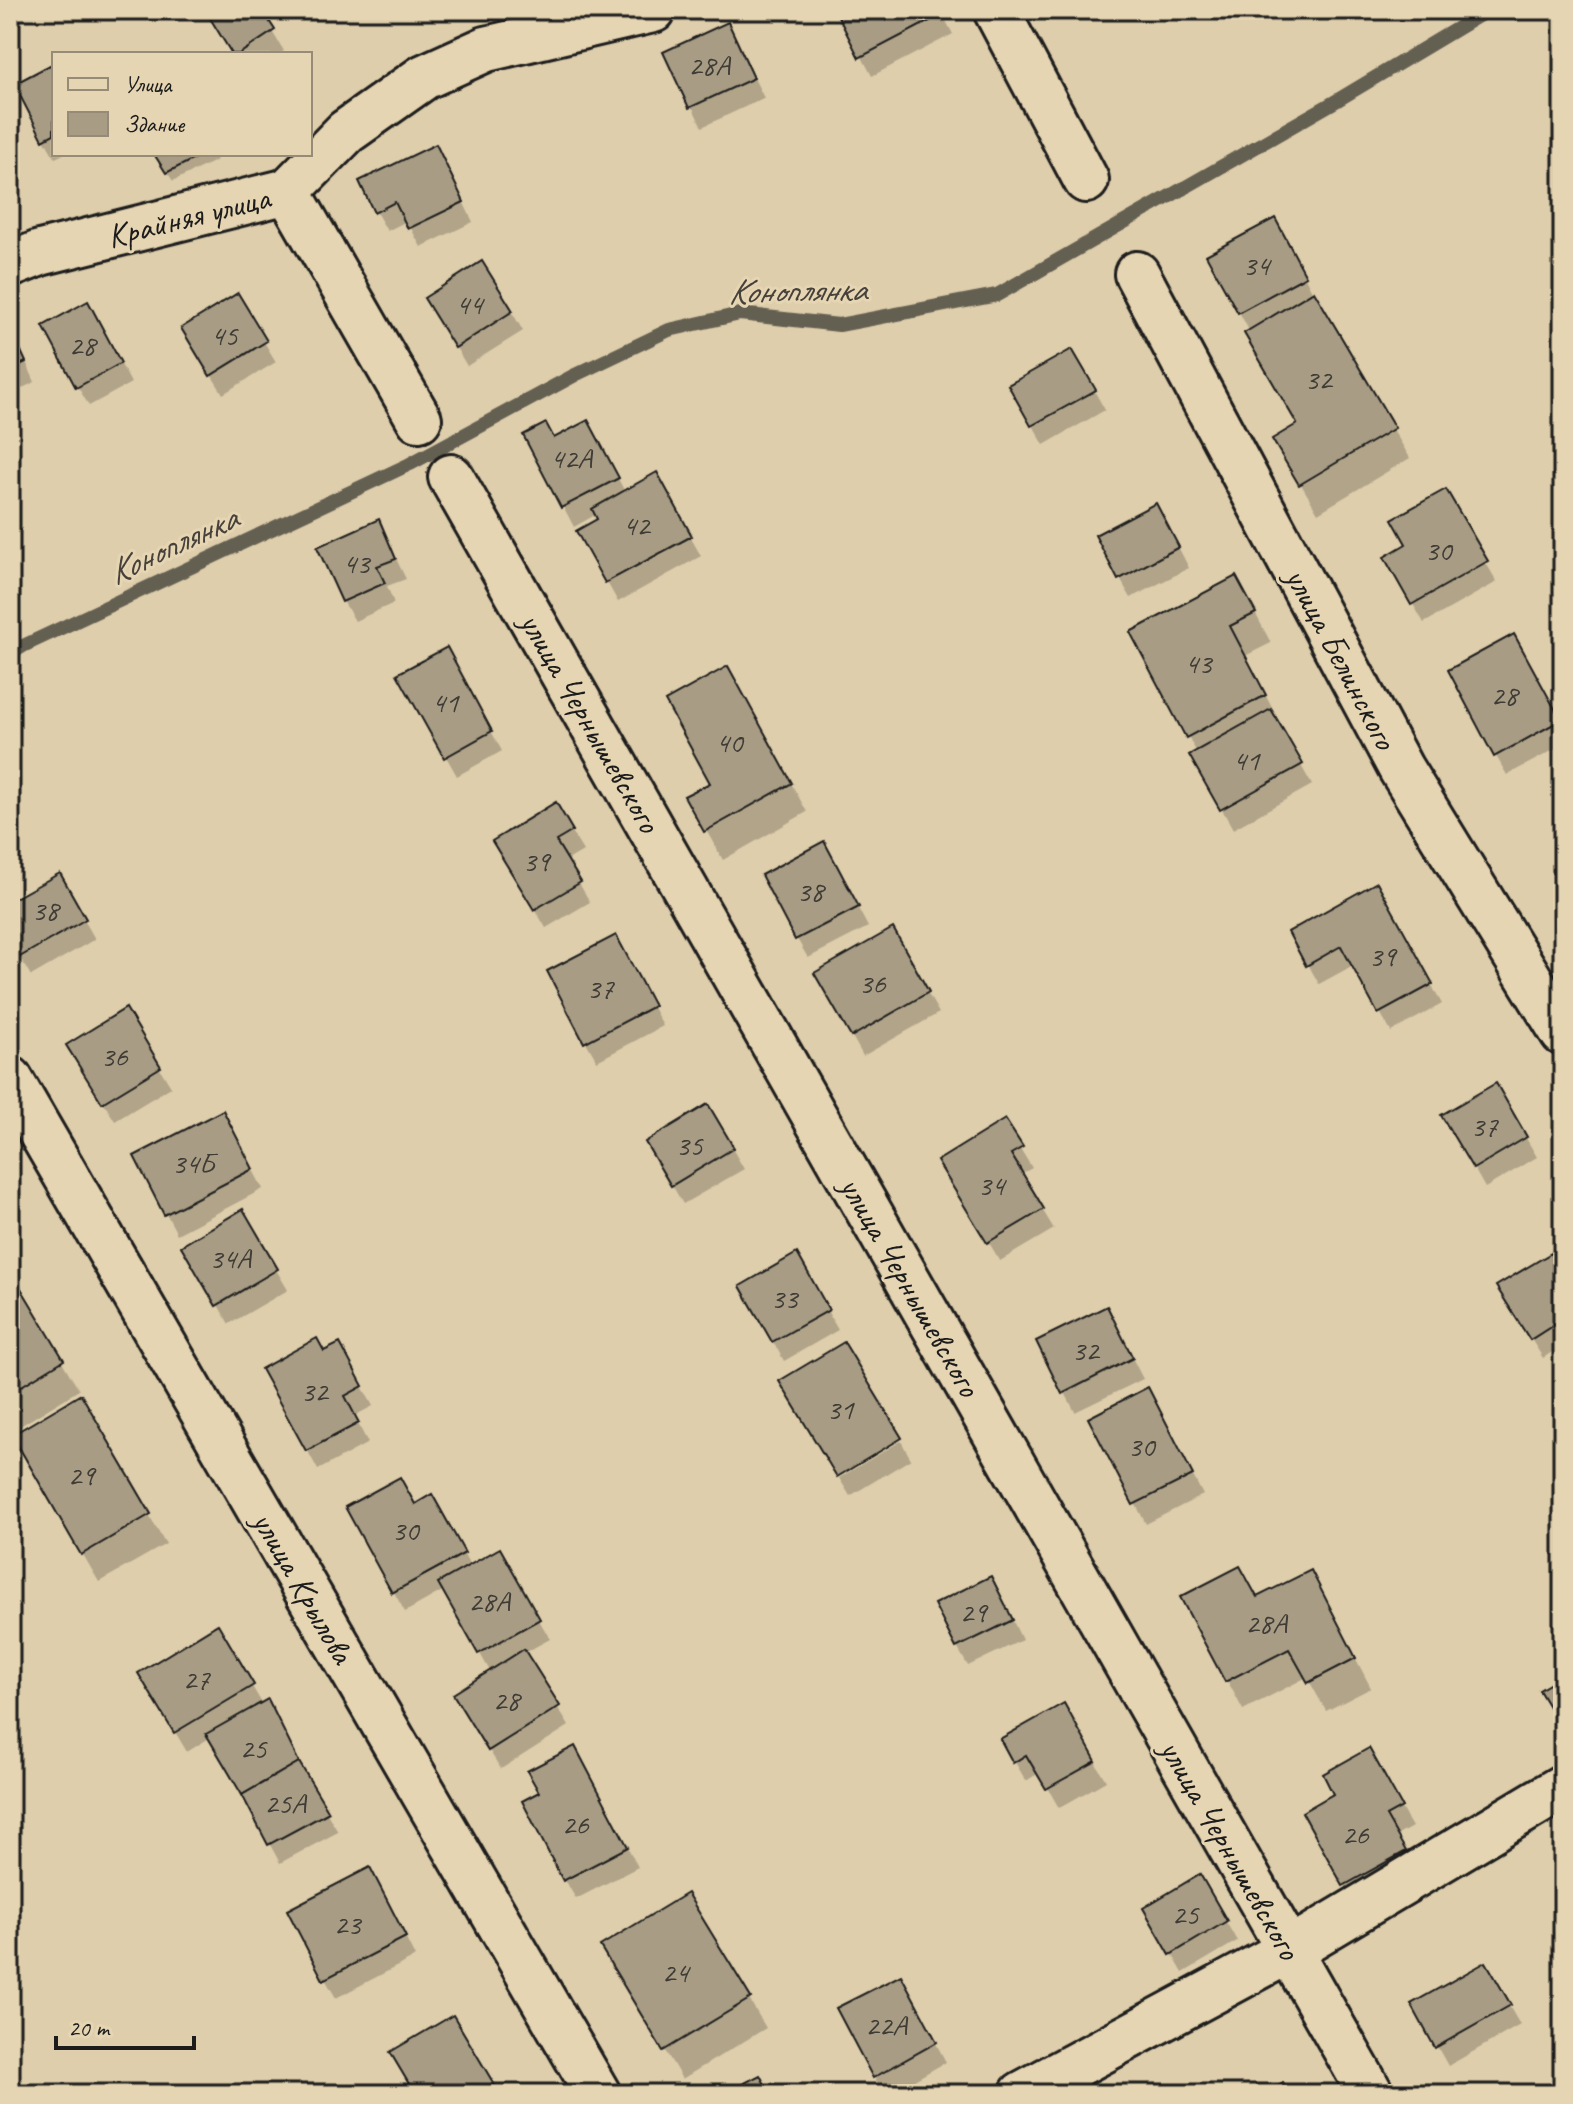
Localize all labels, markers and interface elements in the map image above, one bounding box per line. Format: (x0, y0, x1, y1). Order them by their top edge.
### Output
house number: 28А (688, 46, 732, 84)
legend (52, 52, 312, 156)
text: Улица (124, 69, 173, 99)
text: Здание (124, 109, 186, 139)
street label: Крайняя улица (102, 175, 276, 257)
house number: 34 (1243, 246, 1272, 284)
water label: Коноплянка (728, 266, 870, 314)
house number: 44 (456, 285, 485, 323)
house number: 45 (211, 316, 239, 354)
house number: 28 (69, 326, 98, 364)
house number: 32 (1305, 360, 1334, 398)
house number: 42А (550, 439, 594, 477)
water label: Коноплянка (100, 494, 248, 595)
house number: 42 (623, 506, 652, 544)
house number: 30 (1425, 531, 1454, 569)
house number: 43 (343, 544, 372, 582)
street label: улица Белинского (1275, 558, 1408, 758)
street label: улица Чернышевского (509, 603, 672, 842)
house number: 43 (1185, 644, 1214, 682)
house number: 28 (1491, 676, 1520, 714)
house number: 41 (432, 683, 460, 721)
house number: 40 (716, 723, 745, 761)
house number: 41 (1233, 741, 1261, 779)
house number: 39 (523, 842, 552, 880)
house number: 38 (797, 872, 826, 910)
house number: 38 (32, 891, 61, 929)
house number: 39 (1369, 937, 1398, 975)
house number: 36 (859, 964, 887, 1002)
house number: 37 (587, 969, 615, 1007)
house number: 36 (101, 1037, 129, 1075)
house number: 37 (1471, 1107, 1499, 1145)
house number: 35 (676, 1126, 704, 1164)
house number: 34Б (172, 1144, 219, 1182)
house number: 34 (978, 1166, 1007, 1204)
street label: улица Чернышевского (829, 1167, 992, 1406)
house number: 34А (209, 1239, 253, 1277)
house number: 33 (771, 1279, 800, 1317)
house number: 32 (1072, 1331, 1101, 1369)
house number: 32 (301, 1372, 330, 1410)
house number: 31 (827, 1390, 855, 1428)
house number: 30 (1128, 1427, 1157, 1465)
house number: 29 (68, 1456, 97, 1494)
street label: улица Крылова (242, 1502, 365, 1673)
house number: 30 (392, 1511, 421, 1549)
house number: 28А (468, 1582, 512, 1620)
house number: 29 (960, 1593, 989, 1631)
house number: 28А (1245, 1604, 1289, 1642)
house number: 27 (183, 1660, 211, 1698)
house number: 28 (493, 1681, 522, 1719)
house number: 25 (240, 1729, 268, 1767)
street label: улица Чернышевского (1149, 1730, 1312, 1969)
house number: 25А (264, 1784, 308, 1822)
house number: 26 (562, 1805, 590, 1843)
house number: 26 (1342, 1815, 1370, 1853)
house number: 25 (1172, 1895, 1200, 1933)
house number: 23 (334, 1905, 363, 1943)
house number: 24 (662, 1953, 691, 1991)
scale bar (56, 2000, 194, 2050)
house number: 22А (865, 2006, 909, 2044)
text: 20 m (68, 2013, 111, 2043)

